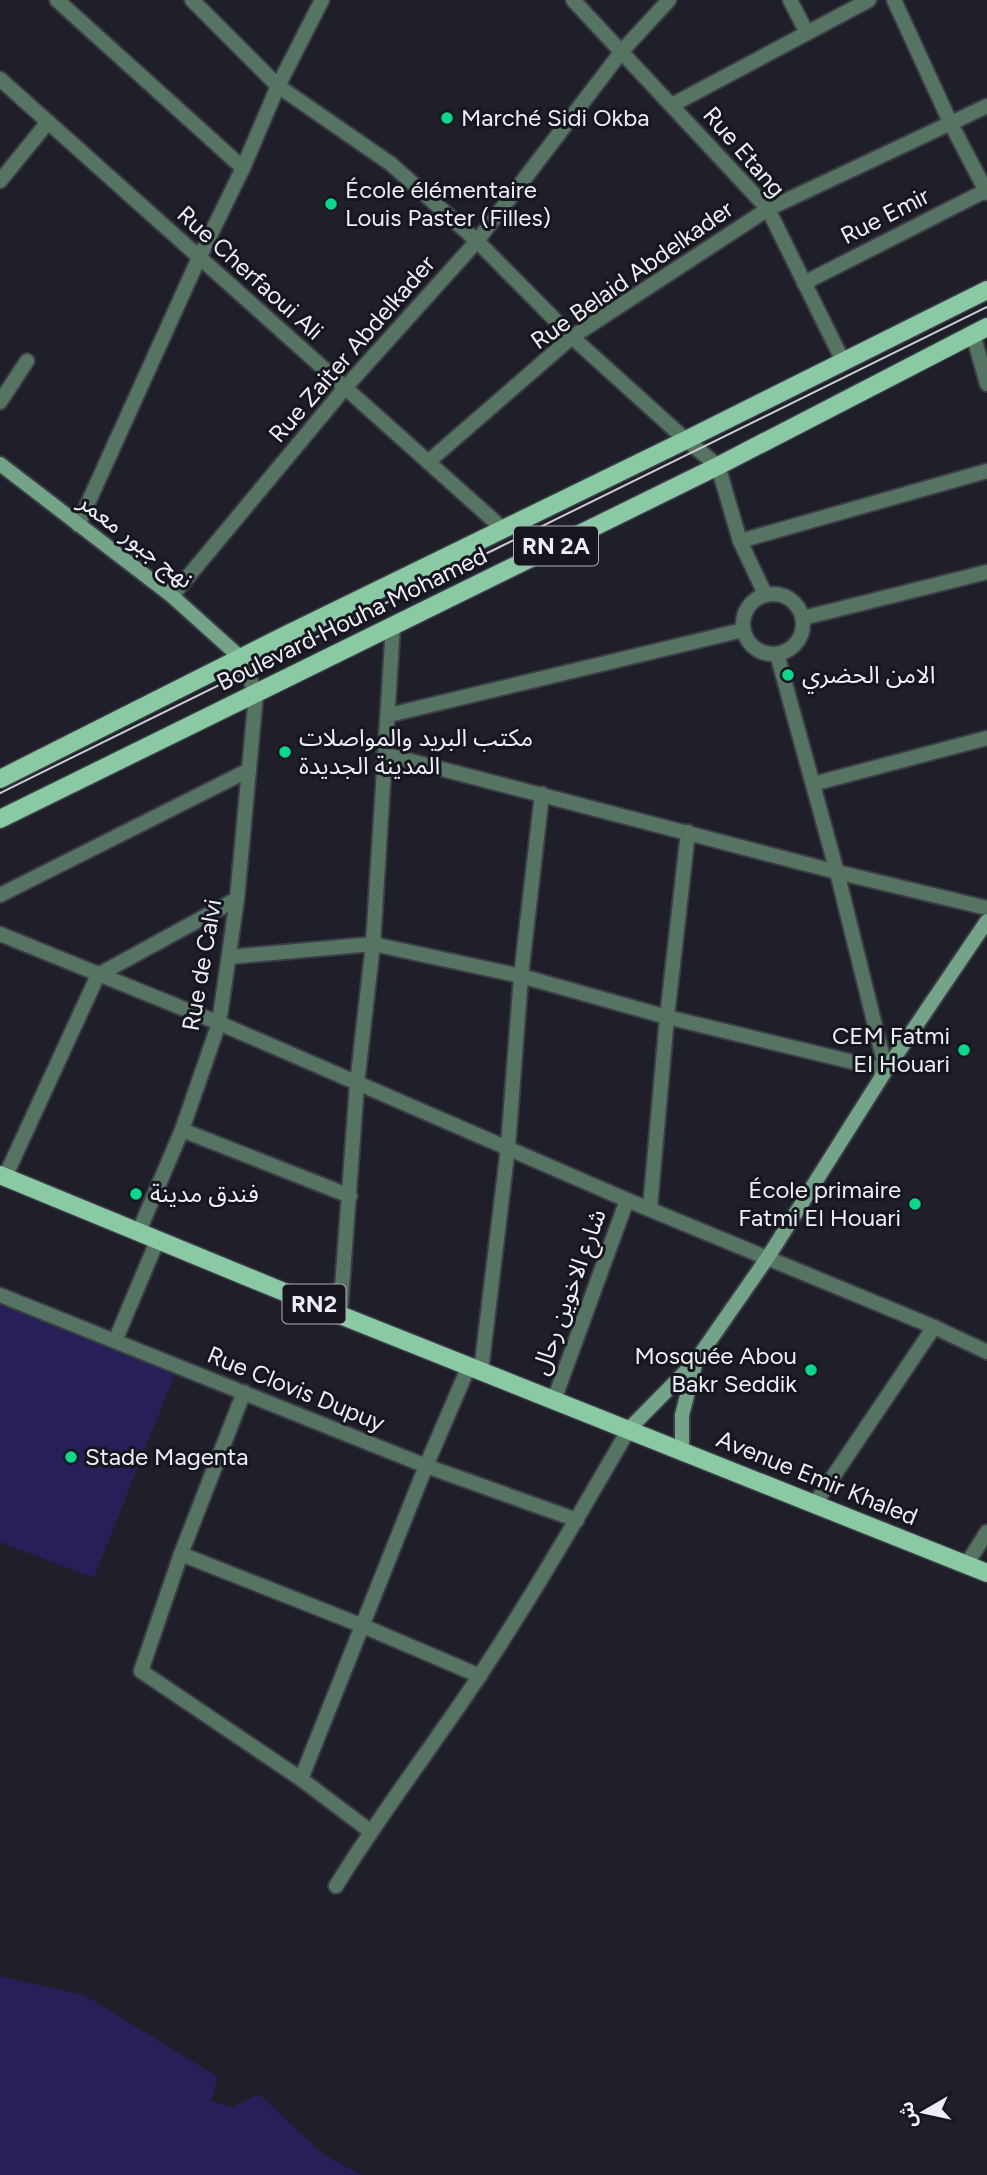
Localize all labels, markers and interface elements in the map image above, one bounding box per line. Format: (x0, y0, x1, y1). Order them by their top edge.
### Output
street label: Rue Etang (697, 101, 792, 203)
place label: Marché Sidi Okba (461, 103, 650, 132)
marker: Marché Sidi Okba (439, 110, 455, 126)
place label: École élémentaire Louis Paster (Filles) (345, 175, 551, 232)
street label: Rue Emir (836, 181, 934, 250)
street label: Rue Belaid Abdelkader (525, 194, 738, 355)
marker: École élémentaire Louis Paster (Filles) (323, 196, 339, 212)
street label: Rue Cherfaoui Ali (171, 200, 329, 346)
street label: Rue Zaiter Abdelkader (262, 249, 441, 448)
street label: نهج جبور معمر (71, 486, 199, 597)
road number: RN 2A (514, 526, 598, 566)
street label: Boulevard Houha Mohamed (212, 540, 492, 697)
place label: الامن الحضري (802, 660, 936, 694)
marker: الامن الحضري (780, 667, 796, 683)
place label: مكتب البريد والمواصلات المدينة الجديدة (299, 723, 533, 780)
marker: مكتب البريد والمواصلات المدينة الجديدة (277, 744, 293, 760)
street label: Rue de Calvi (176, 897, 227, 1033)
place label: CEM Fatmi El Houari (832, 1021, 950, 1078)
marker: CEM Fatmi El Houari (956, 1042, 972, 1058)
place label: École primaire Fatmi El Houari (738, 1175, 901, 1232)
place label: فندق مدينة (150, 1179, 259, 1208)
marker: فندق مدينة (128, 1186, 144, 1202)
marker: École primaire Fatmi El Houari (907, 1196, 923, 1212)
street label: شارع الاخوين رحال (525, 1205, 615, 1380)
road number: RN2 (282, 1284, 346, 1324)
street label: Rue Clovis Dupuy (203, 1340, 390, 1438)
place label: Mosquée Abou Bakr Seddik (635, 1341, 797, 1398)
marker: Mosquée Abou Bakr Seddik (803, 1362, 819, 1378)
street label: Avenue Emir Khaled (713, 1424, 922, 1531)
place label: Stade Magenta (85, 1442, 248, 1471)
marker: Stade Magenta (63, 1449, 79, 1465)
north arrow (889, 2077, 959, 2147)
text: ش (894, 2100, 921, 2129)

